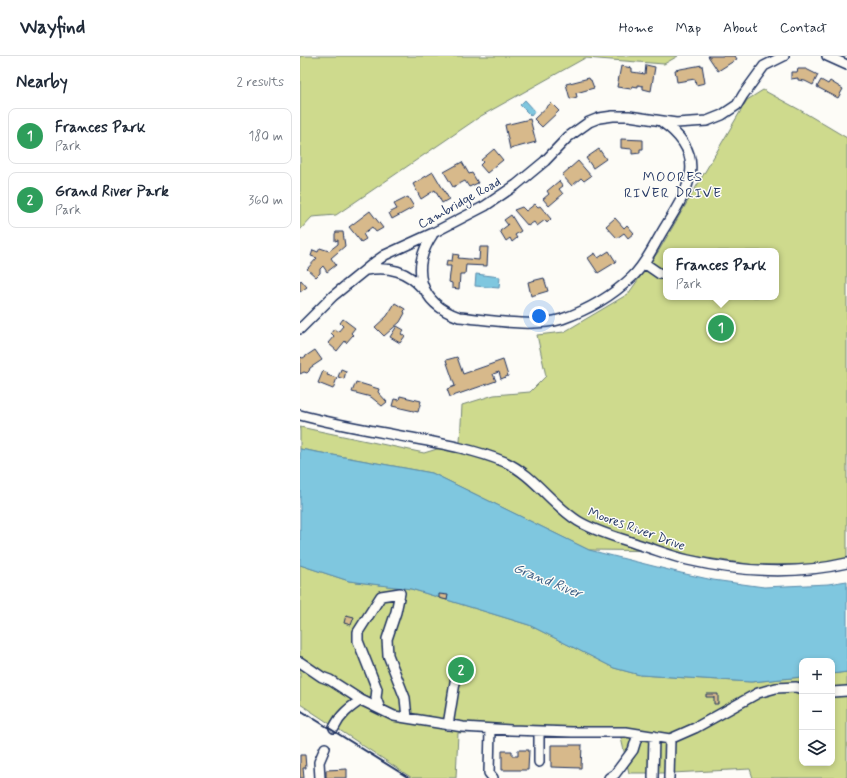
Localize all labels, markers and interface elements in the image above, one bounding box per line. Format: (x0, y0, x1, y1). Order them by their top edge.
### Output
text: Wayfind (20, 15, 85, 40)
text: Home (619, 19, 653, 37)
text: Map (675, 19, 701, 37)
text: About (723, 19, 758, 37)
text: Contact (780, 19, 827, 37)
text: Nearby (16, 71, 68, 93)
text: 2 results (237, 74, 284, 91)
text: Frances Park (55, 118, 145, 138)
text: 1 (27, 128, 33, 145)
text: 180 m (248, 128, 283, 145)
text: Park (55, 138, 81, 155)
district label: MOORES RIVER DRIVE (624, 168, 722, 202)
street label: Cambridge Road (415, 173, 505, 234)
text: Grand River Park (55, 182, 169, 202)
text: 2 (27, 192, 33, 209)
text: 360 m (248, 192, 283, 209)
text: Park (55, 202, 81, 219)
popup (663, 248, 779, 300)
text: Frances Park (676, 256, 766, 276)
text: Park (676, 276, 702, 293)
your location (529, 306, 549, 326)
pin: 1 (708, 313, 734, 343)
street label: Moores River Drive (586, 504, 687, 555)
water label: Grand River (511, 559, 587, 604)
pin: 2 (448, 655, 474, 685)
map controls (799, 658, 835, 766)
button: + (799, 658, 835, 694)
button: − (799, 694, 835, 730)
button: layers (799, 730, 835, 766)

